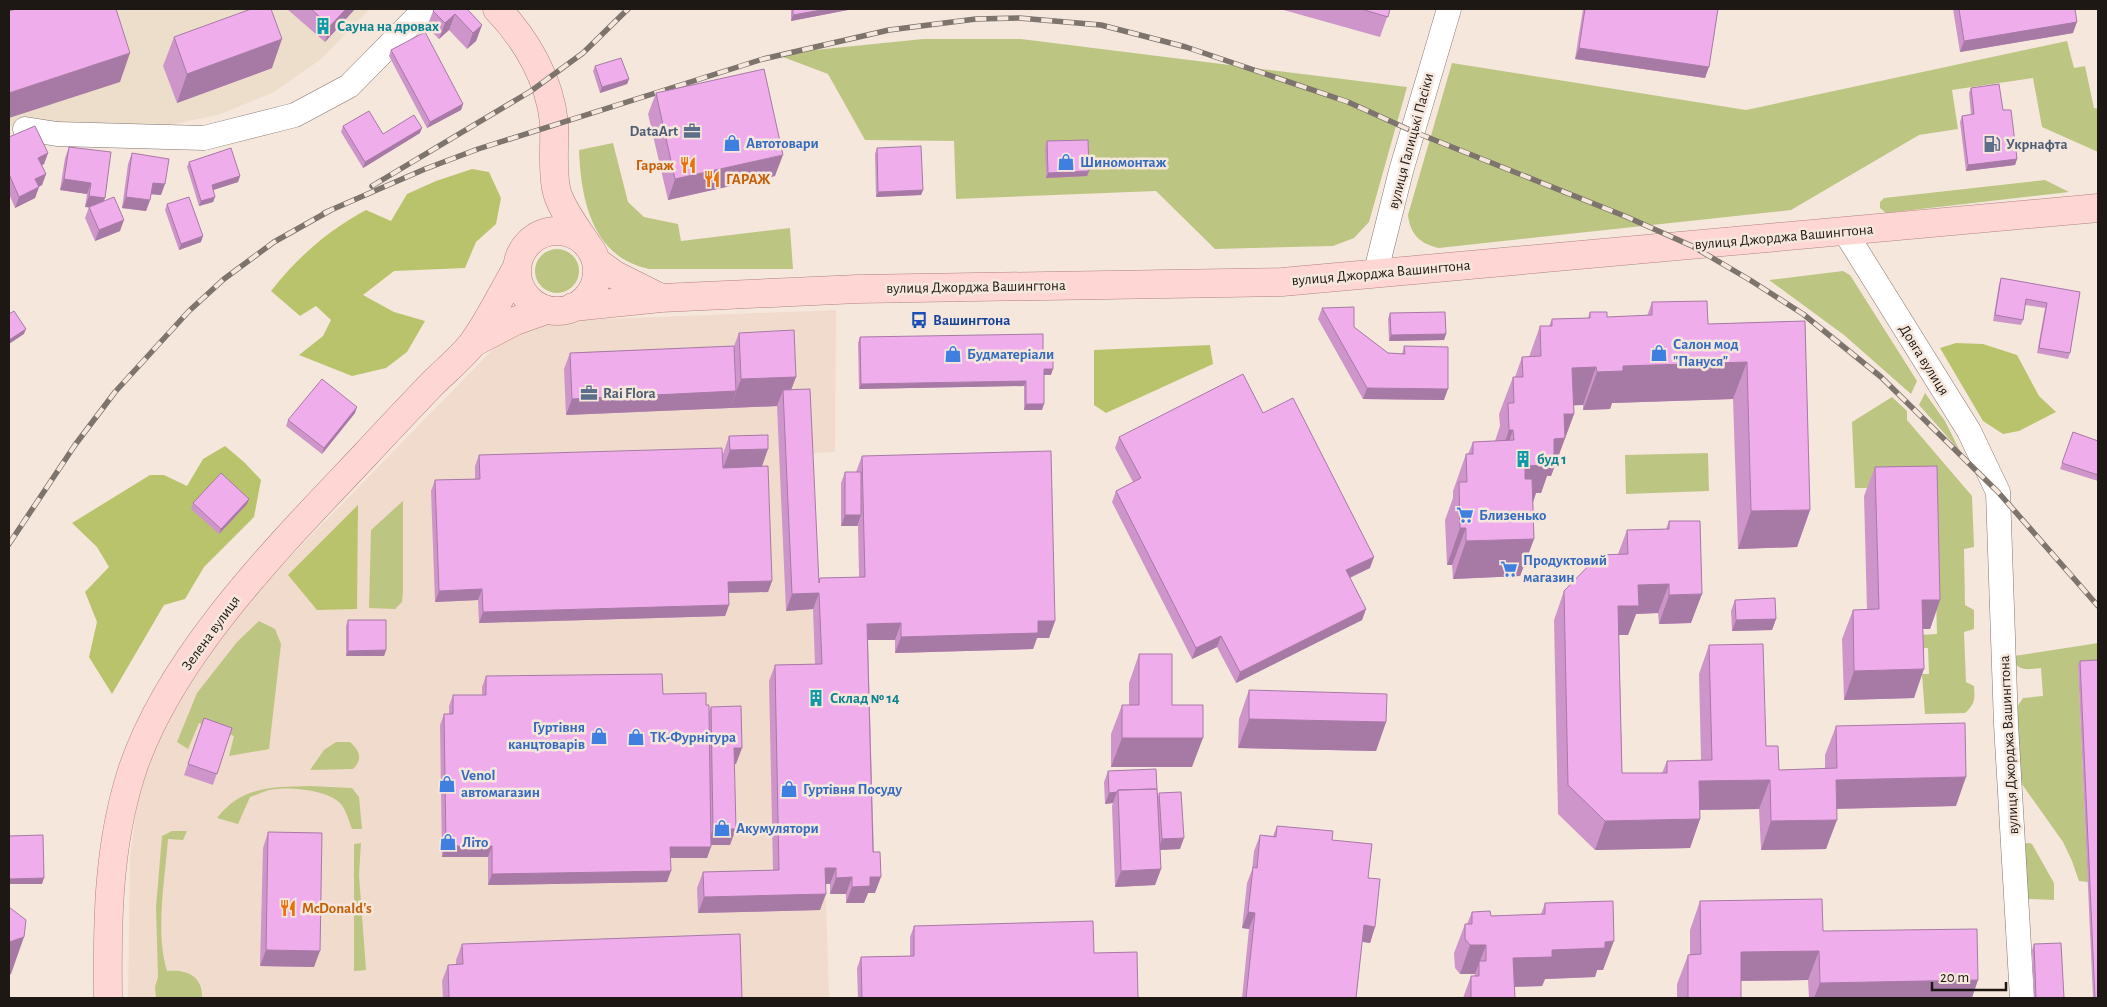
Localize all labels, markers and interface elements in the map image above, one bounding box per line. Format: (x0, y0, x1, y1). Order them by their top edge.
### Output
building icon: Сауна на дровах (313, 16, 333, 36)
place label: Сауна на дровах (337, 19, 439, 34)
street label: вулиця Галицькі Пасіки (1386, 72, 1436, 210)
office icon: DataArt (682, 121, 702, 141)
place label: DataArt (629, 124, 678, 139)
shop icon: Автотовари (722, 133, 742, 153)
fuel station icon: Укрнафта (1982, 134, 2002, 154)
place label: Автотовари (746, 136, 819, 151)
place label: Укрнафта (2006, 137, 2068, 152)
shop icon: Шиномонтаж (1056, 152, 1076, 172)
restaurant icon: Гараж (678, 155, 698, 175)
place label: Шиномонтаж (1080, 155, 1167, 170)
place label: Гараж (636, 158, 674, 173)
restaurant icon: ГАРАЖ (702, 169, 722, 189)
place label: ГАРАЖ (726, 172, 771, 187)
street label: вулиця Джорджа Вашингтона (1694, 222, 1874, 252)
street label: вулиця Джорджа Вашингтона (1291, 258, 1471, 288)
street label: вулиця Джорджа Вашингтона (886, 278, 1066, 296)
bus stop icon: Вашингтона (909, 310, 929, 330)
place label: Вашингтона (933, 313, 1010, 328)
street label: Довга вулиця (1896, 322, 1952, 398)
place label: Салон мод "Пануся" (1673, 337, 1739, 369)
shop icon: Салон мод "Пануся" (1649, 343, 1669, 363)
shop icon: Будматеріали (943, 344, 963, 364)
place label: Будматеріали (967, 347, 1054, 362)
office icon: Rai Flora (579, 383, 599, 403)
place label: Rai Flora (603, 386, 656, 401)
building icon: буд 1 (1513, 449, 1533, 469)
place label: буд 1 (1537, 452, 1567, 467)
supermarket icon: Близенько (1455, 505, 1475, 525)
place label: Близенько (1479, 508, 1546, 523)
place label: Продуктовий магазин (1523, 553, 1607, 585)
supermarket icon: Продуктовий магазин (1499, 559, 1519, 579)
street label: Зелена вулиця (179, 593, 243, 673)
street label: вулиця Джорджа Вашингтона (1997, 655, 2021, 835)
building icon: Склад № 14 (806, 688, 826, 708)
place label: Склад № 14 (830, 691, 900, 706)
place label: Гуртівня канцтоварів (508, 720, 585, 752)
shop icon: Гуртівня канцтоварів (589, 726, 609, 746)
shop icon: ТК-Фурнітура (626, 727, 646, 747)
place label: ТК-Фурнітура (650, 730, 736, 745)
place label: Venol автомагазин (461, 768, 540, 800)
shop icon: Venol автомагазин (437, 774, 457, 794)
shop icon: Гуртівня Посуду (779, 779, 799, 799)
place label: Гуртівня Посуду (803, 782, 902, 797)
shop icon: Акумулятори (712, 818, 732, 838)
place label: Акумулятори (736, 821, 819, 836)
shop icon: Літо (438, 832, 458, 852)
place label: Літо (462, 835, 488, 850)
restaurant icon: McDonald's (278, 898, 298, 918)
place label: McDonald's (302, 901, 372, 916)
scale bar (1932, 960, 2006, 992)
text: 20 m (1940, 970, 1969, 985)

